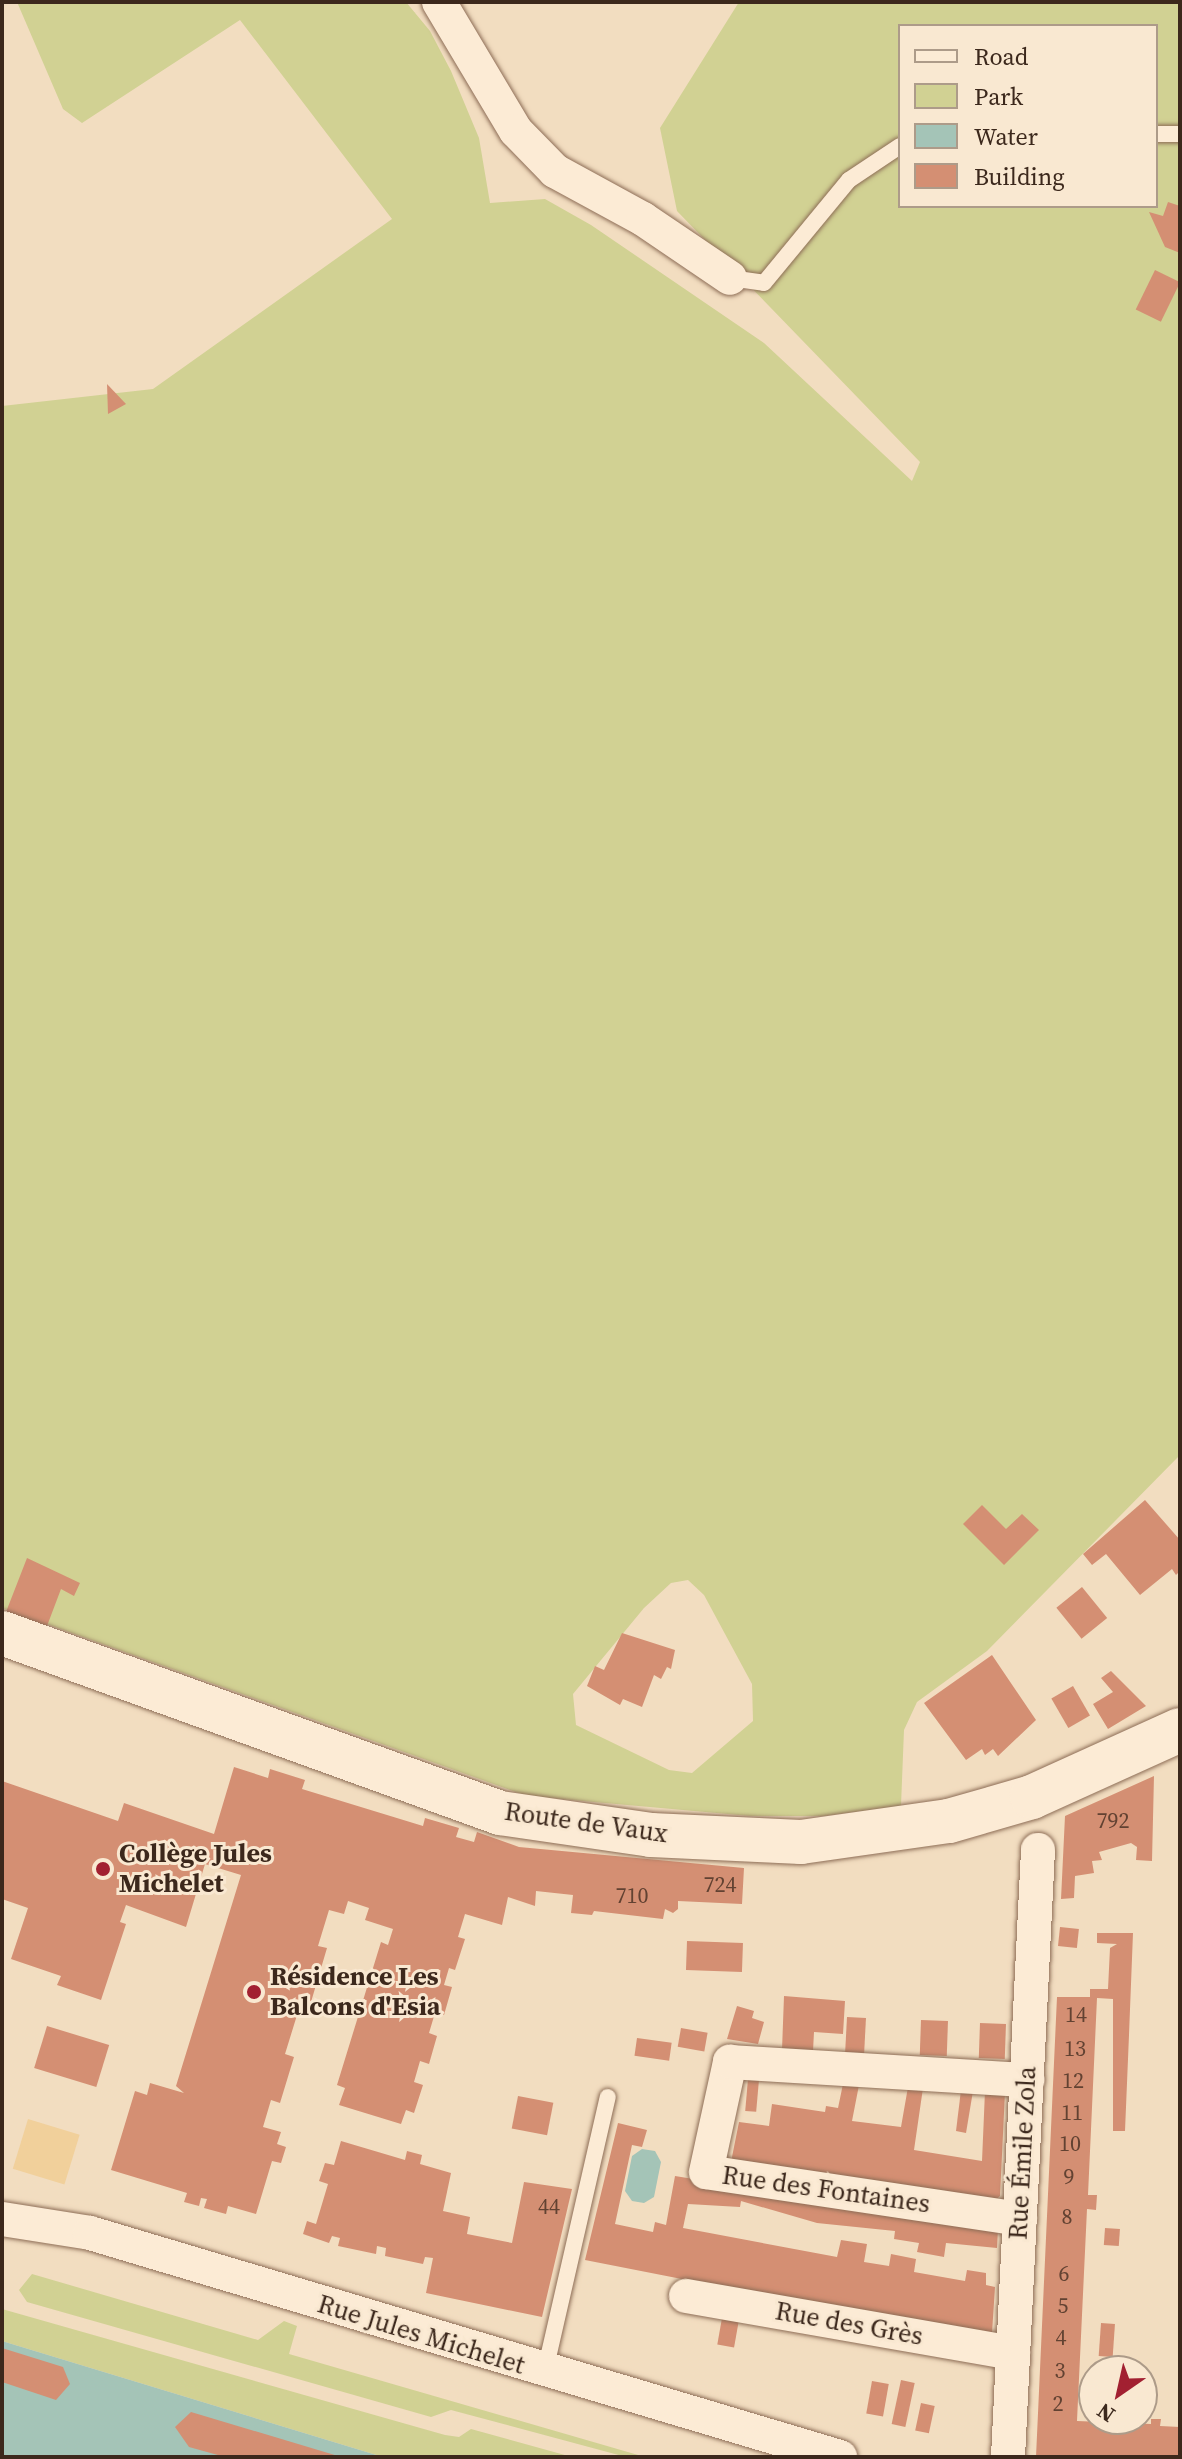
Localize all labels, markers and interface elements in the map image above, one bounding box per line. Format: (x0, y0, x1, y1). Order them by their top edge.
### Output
legend (898, 24, 1158, 208)
text: Road (974, 40, 1028, 73)
text: Park (974, 80, 1023, 113)
text: Water (974, 120, 1038, 153)
text: Building (974, 160, 1065, 193)
street label: Route de Vaux (502, 1796, 670, 1850)
house number: 792 (1097, 1808, 1129, 1834)
place label: Collège Jules Michelet (119, 1838, 272, 1900)
marker: Collège Jules Michelet (94, 1860, 112, 1878)
house number: 724 (704, 1872, 736, 1898)
house number: 710 (616, 1883, 648, 1909)
place label: Résidence Les Balcons d'Esia (270, 1961, 441, 2022)
marker: Résidence Les Balcons d'Esia (245, 1983, 263, 2001)
house number: 14 (1065, 2002, 1087, 2028)
house number: 13 (1064, 2036, 1086, 2062)
street label: Rue Émile Zola (1003, 2065, 1043, 2241)
house number: 12 (1062, 2068, 1084, 2094)
house number: 11 (1061, 2100, 1083, 2126)
house number: 10 (1059, 2131, 1081, 2157)
street label: Rue des Fontaines (720, 2160, 932, 2220)
house number: 9 (1064, 2164, 1074, 2190)
house number: 44 (538, 2194, 560, 2220)
house number: 8 (1062, 2204, 1072, 2230)
house number: 6 (1059, 2261, 1069, 2287)
street label: Rue Jules Michelet (314, 2289, 528, 2381)
house number: 5 (1058, 2293, 1068, 2319)
street label: Rue des Grès (773, 2296, 925, 2352)
house number: 4 (1056, 2325, 1066, 2351)
north arrow (1078, 2355, 1158, 2435)
house number: 3 (1055, 2358, 1065, 2384)
house number: 2 (1053, 2391, 1063, 2417)
text: N (1091, 2396, 1121, 2430)

